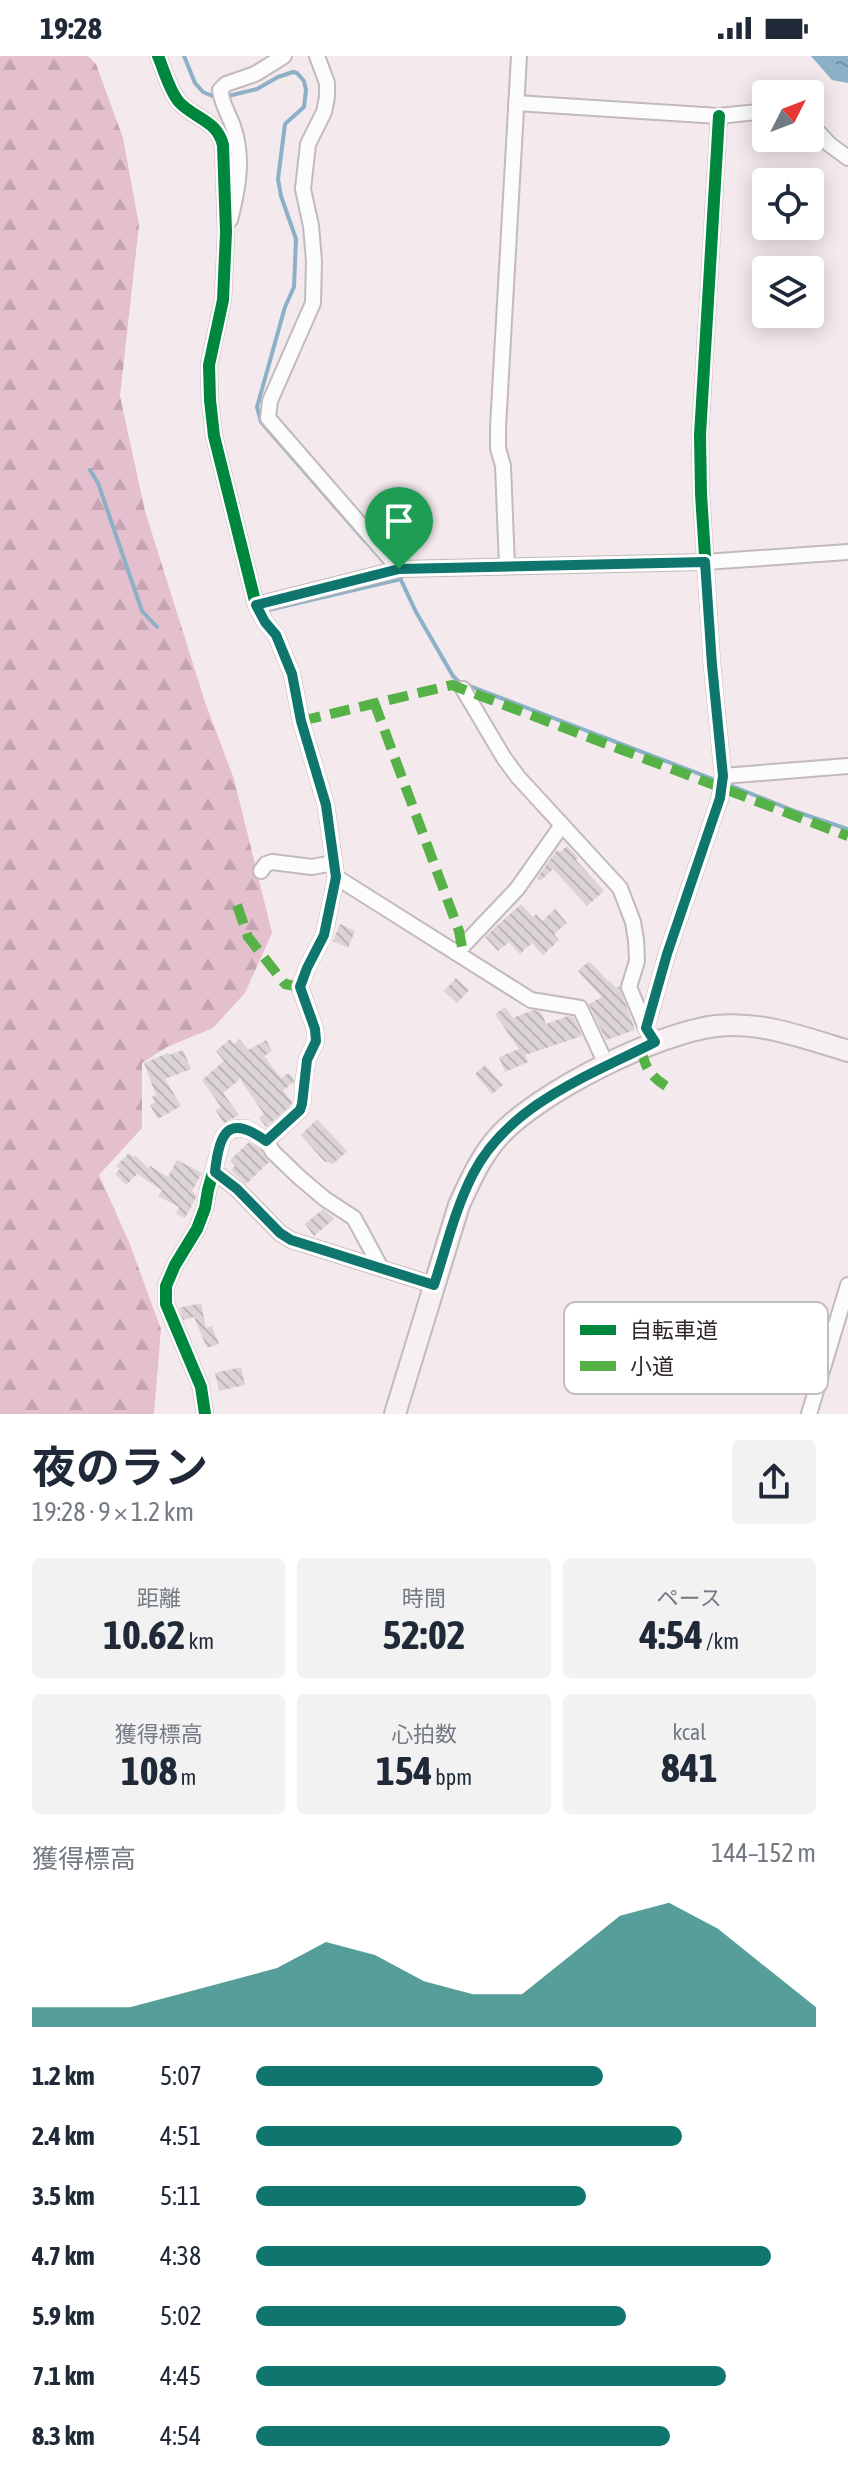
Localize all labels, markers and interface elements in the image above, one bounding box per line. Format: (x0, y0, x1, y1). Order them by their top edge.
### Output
text: 19:28 (40, 11, 102, 45)
north arrow (752, 80, 824, 152)
map controls (752, 80, 824, 328)
button: locate (752, 168, 824, 240)
button: layers (752, 256, 824, 328)
pin (365, 487, 433, 569)
icon: arrive (377, 499, 421, 543)
legend (564, 1302, 828, 1394)
text: 自転車道 (630, 1317, 718, 1343)
text: 小道 (630, 1353, 674, 1379)
button: share (732, 1440, 816, 1524)
text: 夜のラン (32, 1442, 208, 1492)
text: 19:28 · 9 × 1.2 km (32, 1497, 194, 1527)
text: 距離 (137, 1585, 181, 1611)
text: 時間 (402, 1585, 446, 1611)
text: ペース (657, 1585, 722, 1611)
text: 10.62 (103, 1612, 186, 1657)
text: 52:02 (382, 1612, 466, 1657)
text: 4:54 (640, 1612, 703, 1657)
text: km (186, 1628, 214, 1654)
text: /km (703, 1628, 739, 1654)
text: kcal (673, 1719, 706, 1745)
text: 獲得標高 (115, 1721, 203, 1747)
text: 心拍数 (391, 1721, 457, 1747)
text: 841 (661, 1745, 718, 1790)
text: 108 (121, 1748, 177, 1793)
text: 154 (376, 1748, 432, 1793)
text: m (177, 1764, 196, 1790)
text: bpm (432, 1764, 472, 1790)
text: 144–152 m (711, 1838, 816, 1868)
text: 獲得標高 (32, 1844, 136, 1874)
text: 1.2 km (32, 2061, 95, 2091)
text: 5:07 (160, 2061, 202, 2091)
text: 2.4 km (32, 2121, 95, 2151)
text: 4:51 (160, 2121, 201, 2151)
text: 3.5 km (32, 2181, 95, 2211)
text: 5:11 (160, 2181, 201, 2211)
text: 4.7 km (32, 2241, 95, 2271)
text: 4:38 (160, 2241, 201, 2271)
text: 5.9 km (32, 2301, 95, 2331)
text: 5:02 (160, 2301, 202, 2331)
text: 7.1 km (32, 2361, 95, 2391)
text: 4:45 (160, 2361, 201, 2391)
text: 8.3 km (32, 2421, 95, 2451)
text: 4:54 (160, 2421, 201, 2451)

